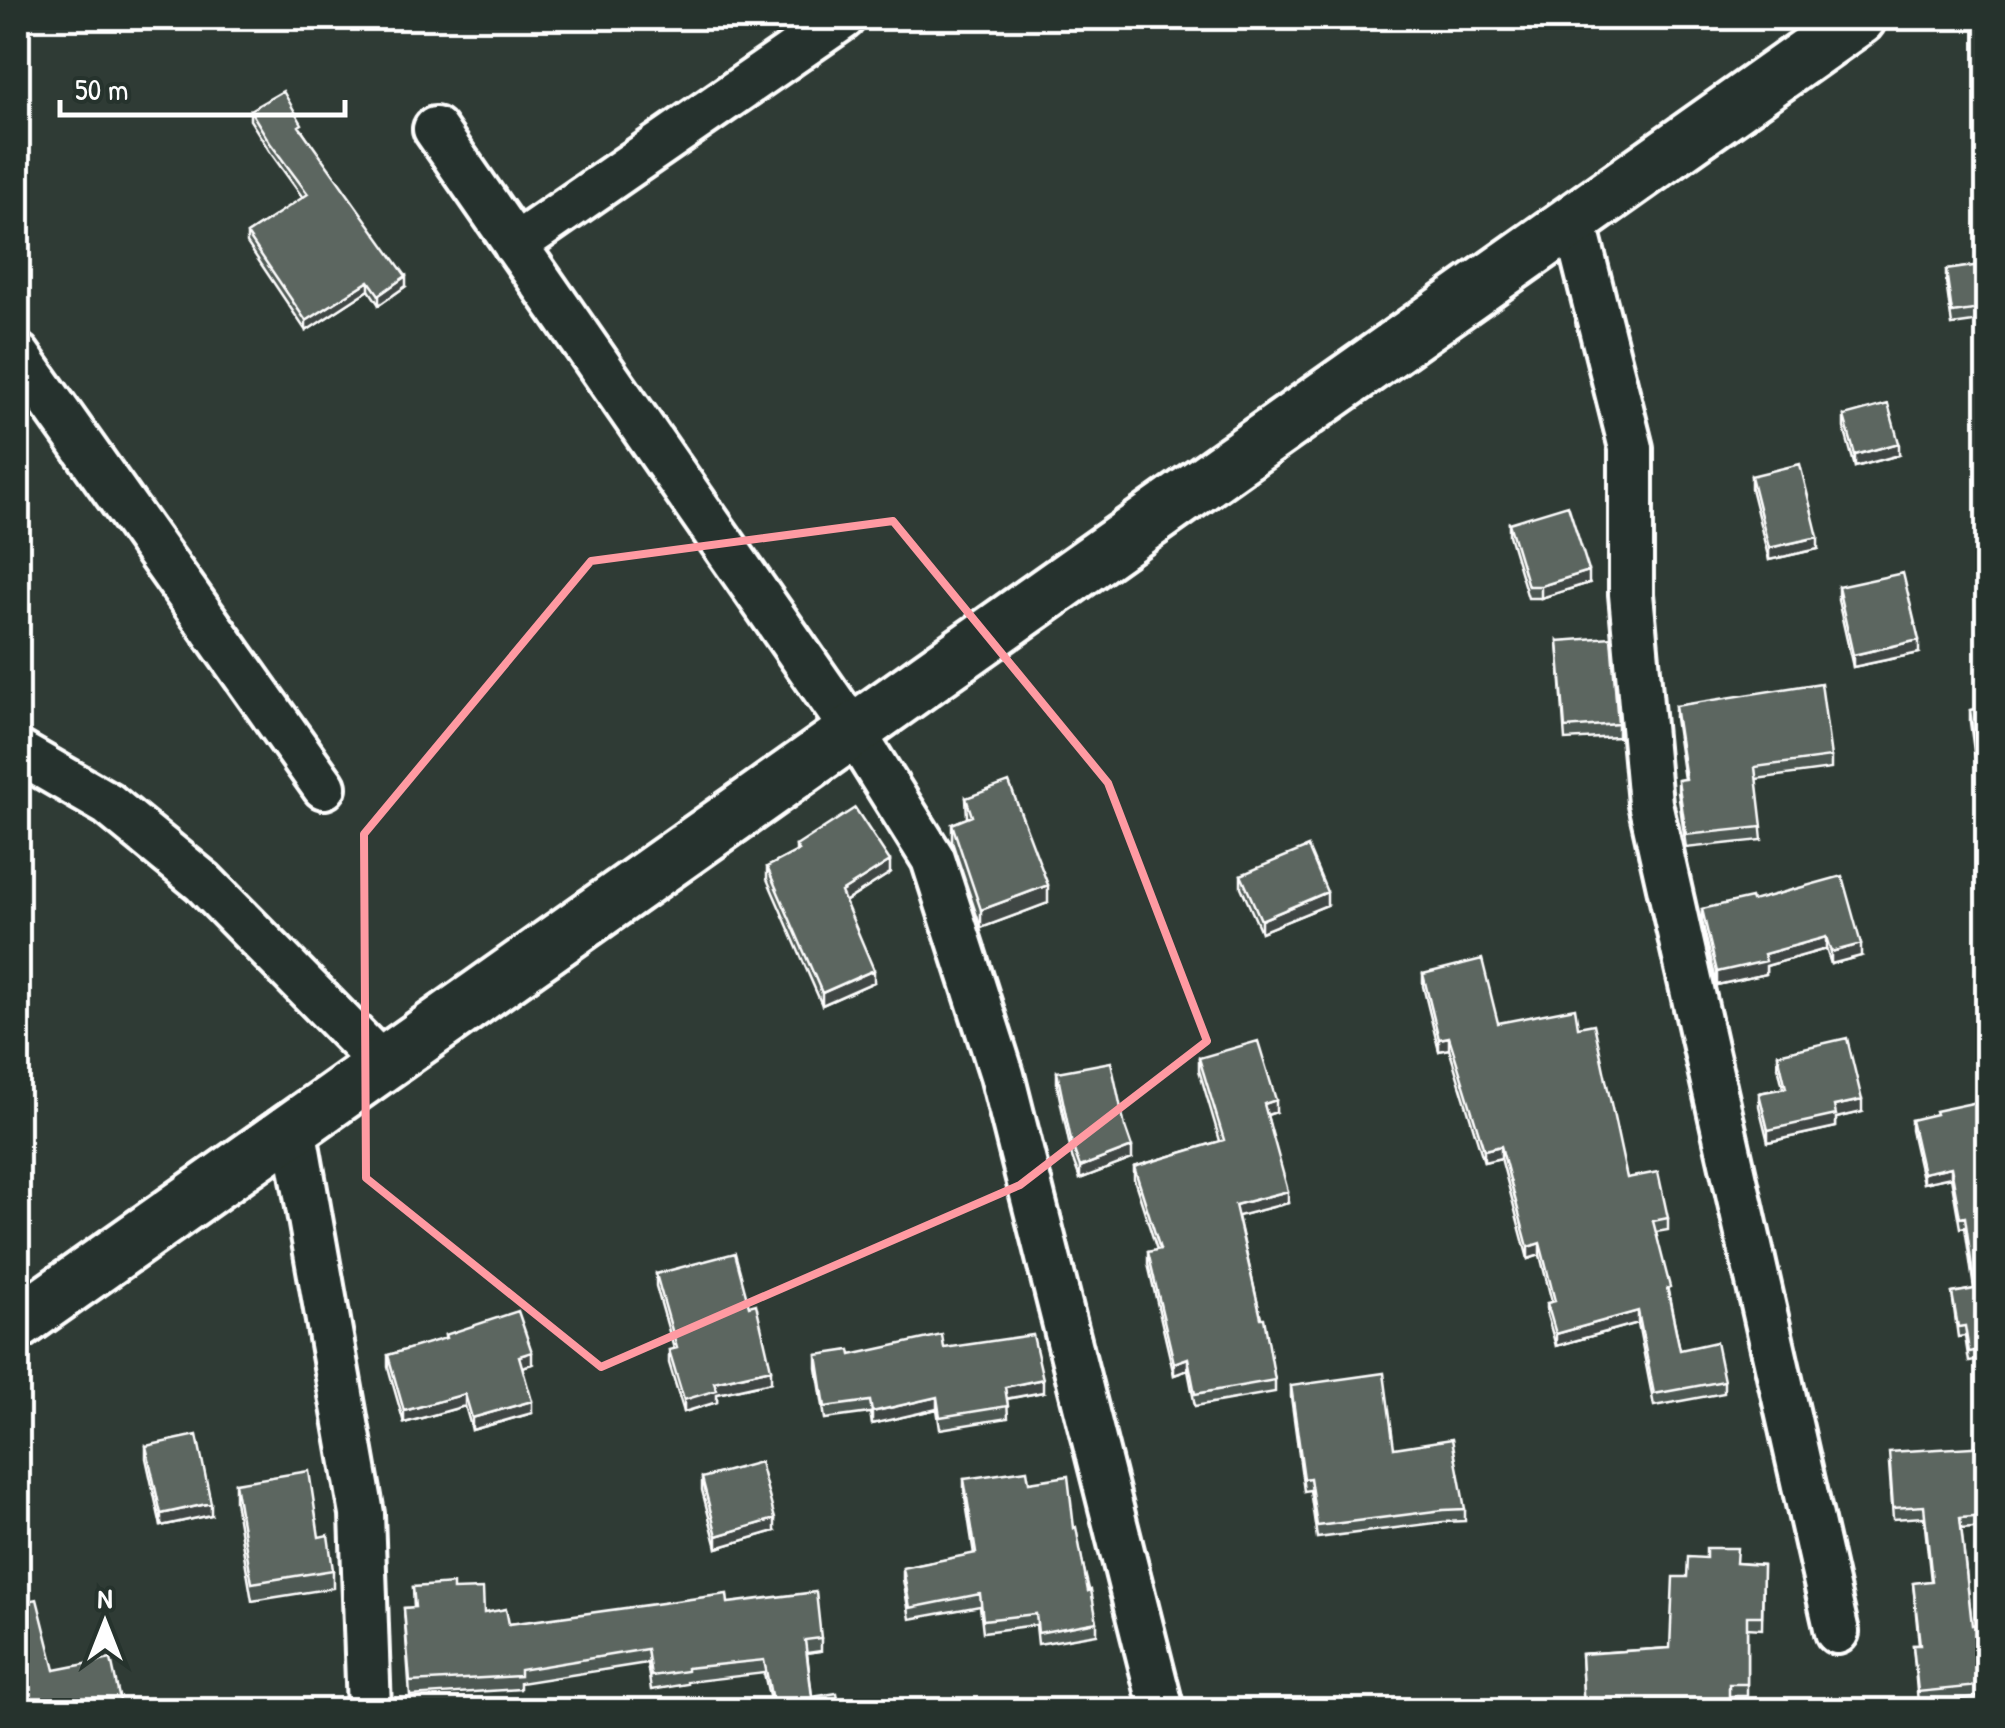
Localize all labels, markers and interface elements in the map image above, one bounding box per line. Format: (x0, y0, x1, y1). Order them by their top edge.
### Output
scale bar (60, 55, 345, 117)
text: 50 m (75, 69, 128, 109)
north arrow (55, 1573, 155, 1673)
text: N (98, 1579, 113, 1617)

